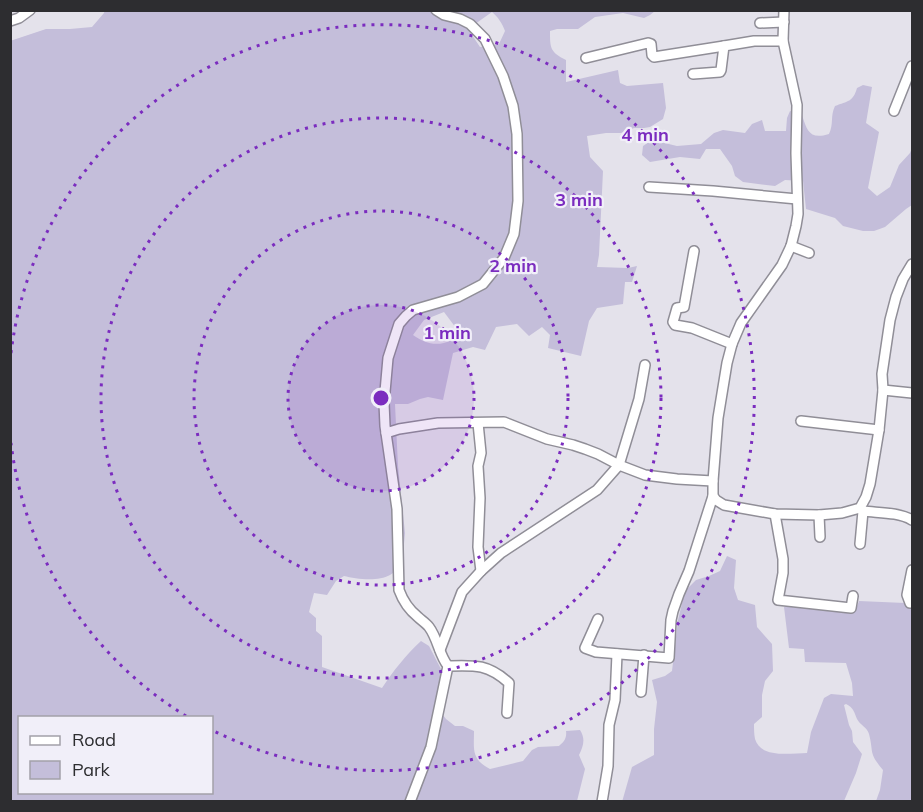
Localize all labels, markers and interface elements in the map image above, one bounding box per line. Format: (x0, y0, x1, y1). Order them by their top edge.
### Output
text: 4 min (621, 123, 669, 146)
text: 3 min (555, 188, 603, 211)
text: 2 min (489, 254, 537, 277)
text: 1 min (423, 321, 471, 344)
centre of rings (371, 388, 391, 408)
legend (18, 716, 213, 794)
text: Road (72, 728, 116, 751)
text: Park (72, 758, 111, 781)

